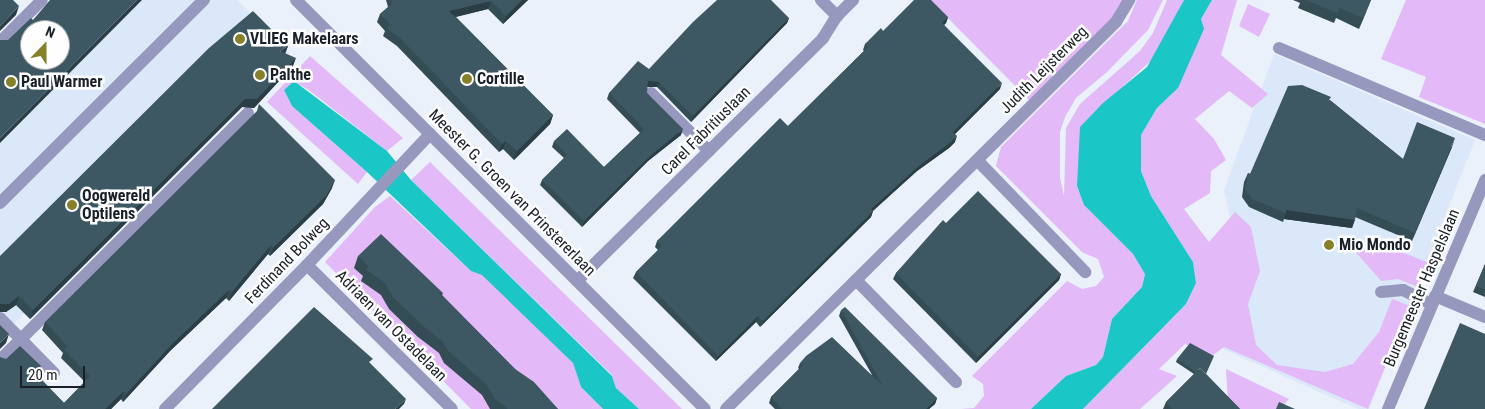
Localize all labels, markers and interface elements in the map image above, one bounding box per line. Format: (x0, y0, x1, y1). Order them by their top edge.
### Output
north arrow (20, 20, 70, 70)
street label: Judith Leijsterweg (996, 22, 1092, 118)
text: N (43, 23, 57, 41)
place label: VLIEG Makelaars (250, 29, 359, 49)
marker: VLIEG Makelaars (234, 33, 246, 45)
place label: Palthe (270, 65, 311, 85)
marker: Palthe (254, 69, 266, 81)
place label: Cortille (477, 69, 524, 89)
place label: Paul Warmer (21, 72, 103, 92)
marker: Cortille (461, 73, 473, 85)
marker: Paul Warmer (5, 76, 17, 88)
street label: Carel Fabritiuslaan (657, 82, 755, 180)
street label: Meester G. Groen van Prinstererlaan (425, 106, 599, 280)
place label: Oogwereld Optilens (82, 186, 150, 224)
marker: Oogwereld Optilens (66, 199, 78, 211)
street label: Burgemeester Haspelslaan (1380, 206, 1464, 370)
street label: Ferdinand Bolweg (241, 214, 333, 308)
place label: Mio Mondo (1339, 235, 1411, 255)
marker: Mio Mondo (1323, 239, 1335, 251)
street label: Adriaen van Ostadelaan (331, 266, 451, 386)
scale bar (22, 356, 88, 388)
text: 20 m (28, 366, 58, 384)

